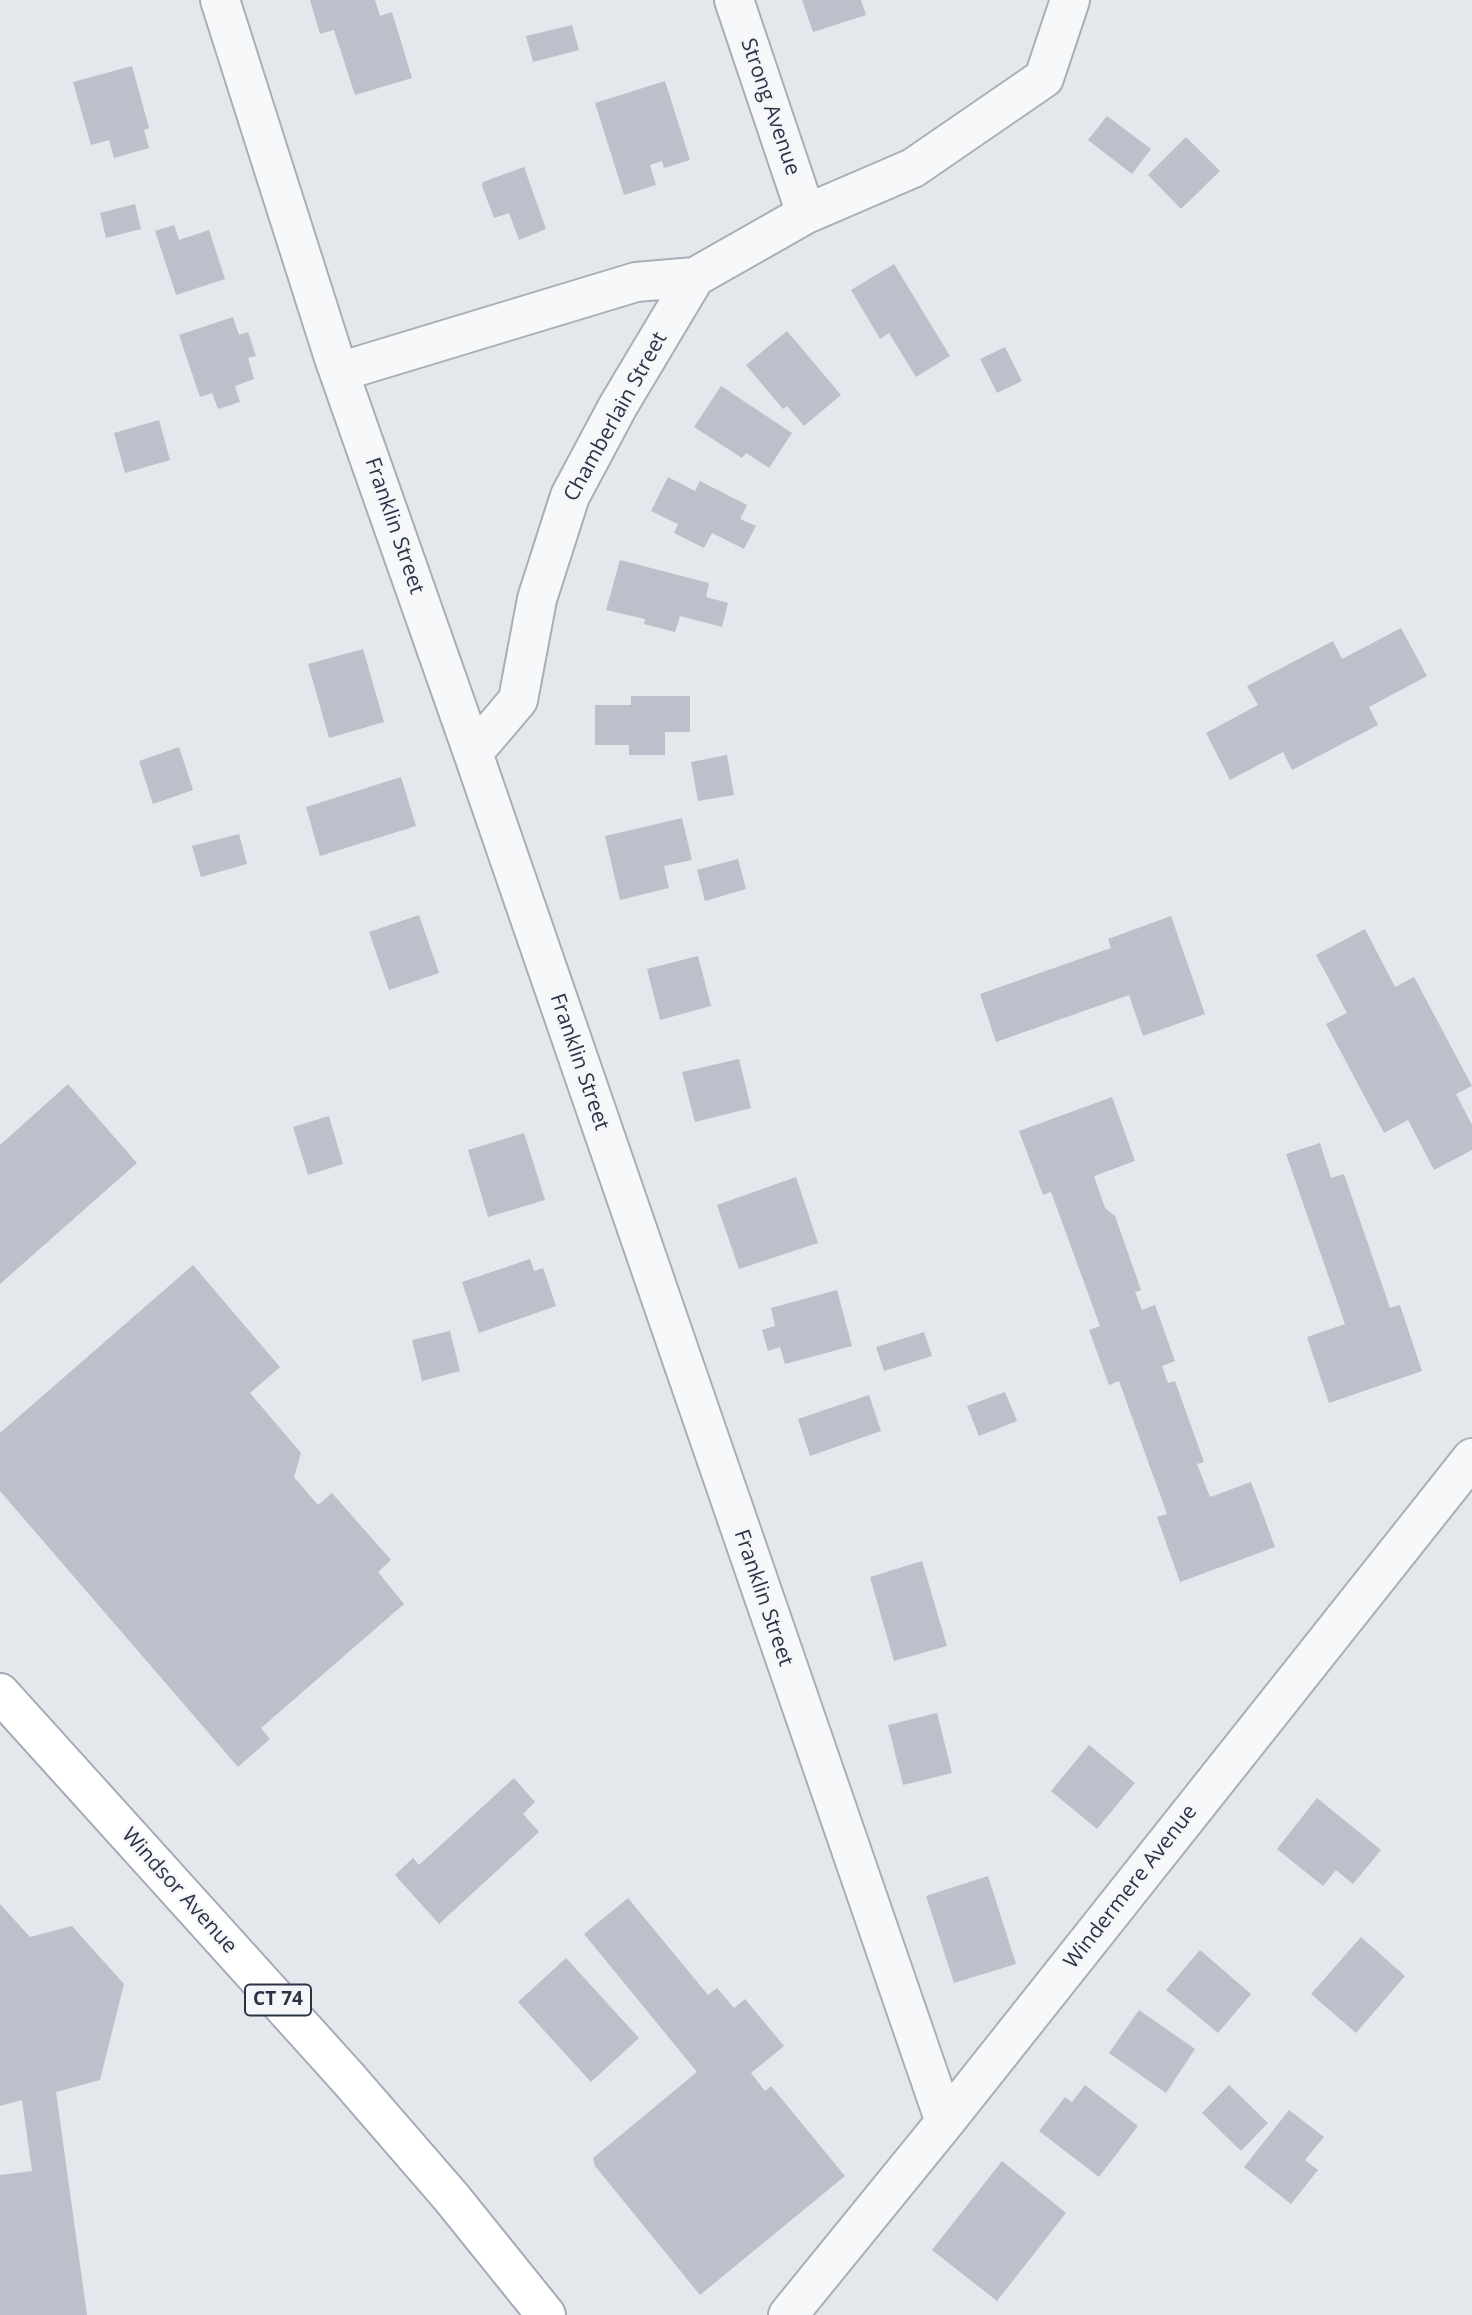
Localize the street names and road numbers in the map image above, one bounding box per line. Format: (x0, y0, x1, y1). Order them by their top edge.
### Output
street label: Strong Avenue (735, 35, 805, 179)
street label: Chamberlain Street (559, 328, 673, 506)
street label: Franklin Street (359, 454, 429, 598)
street label: Franklin Street (544, 990, 614, 1134)
street label: Franklin Street (728, 1526, 798, 1670)
street label: Windermere Avenue (1059, 1800, 1203, 1974)
street label: Windsor Avenue (116, 1823, 242, 1959)
road number: CT 74 (245, 1984, 311, 2016)

